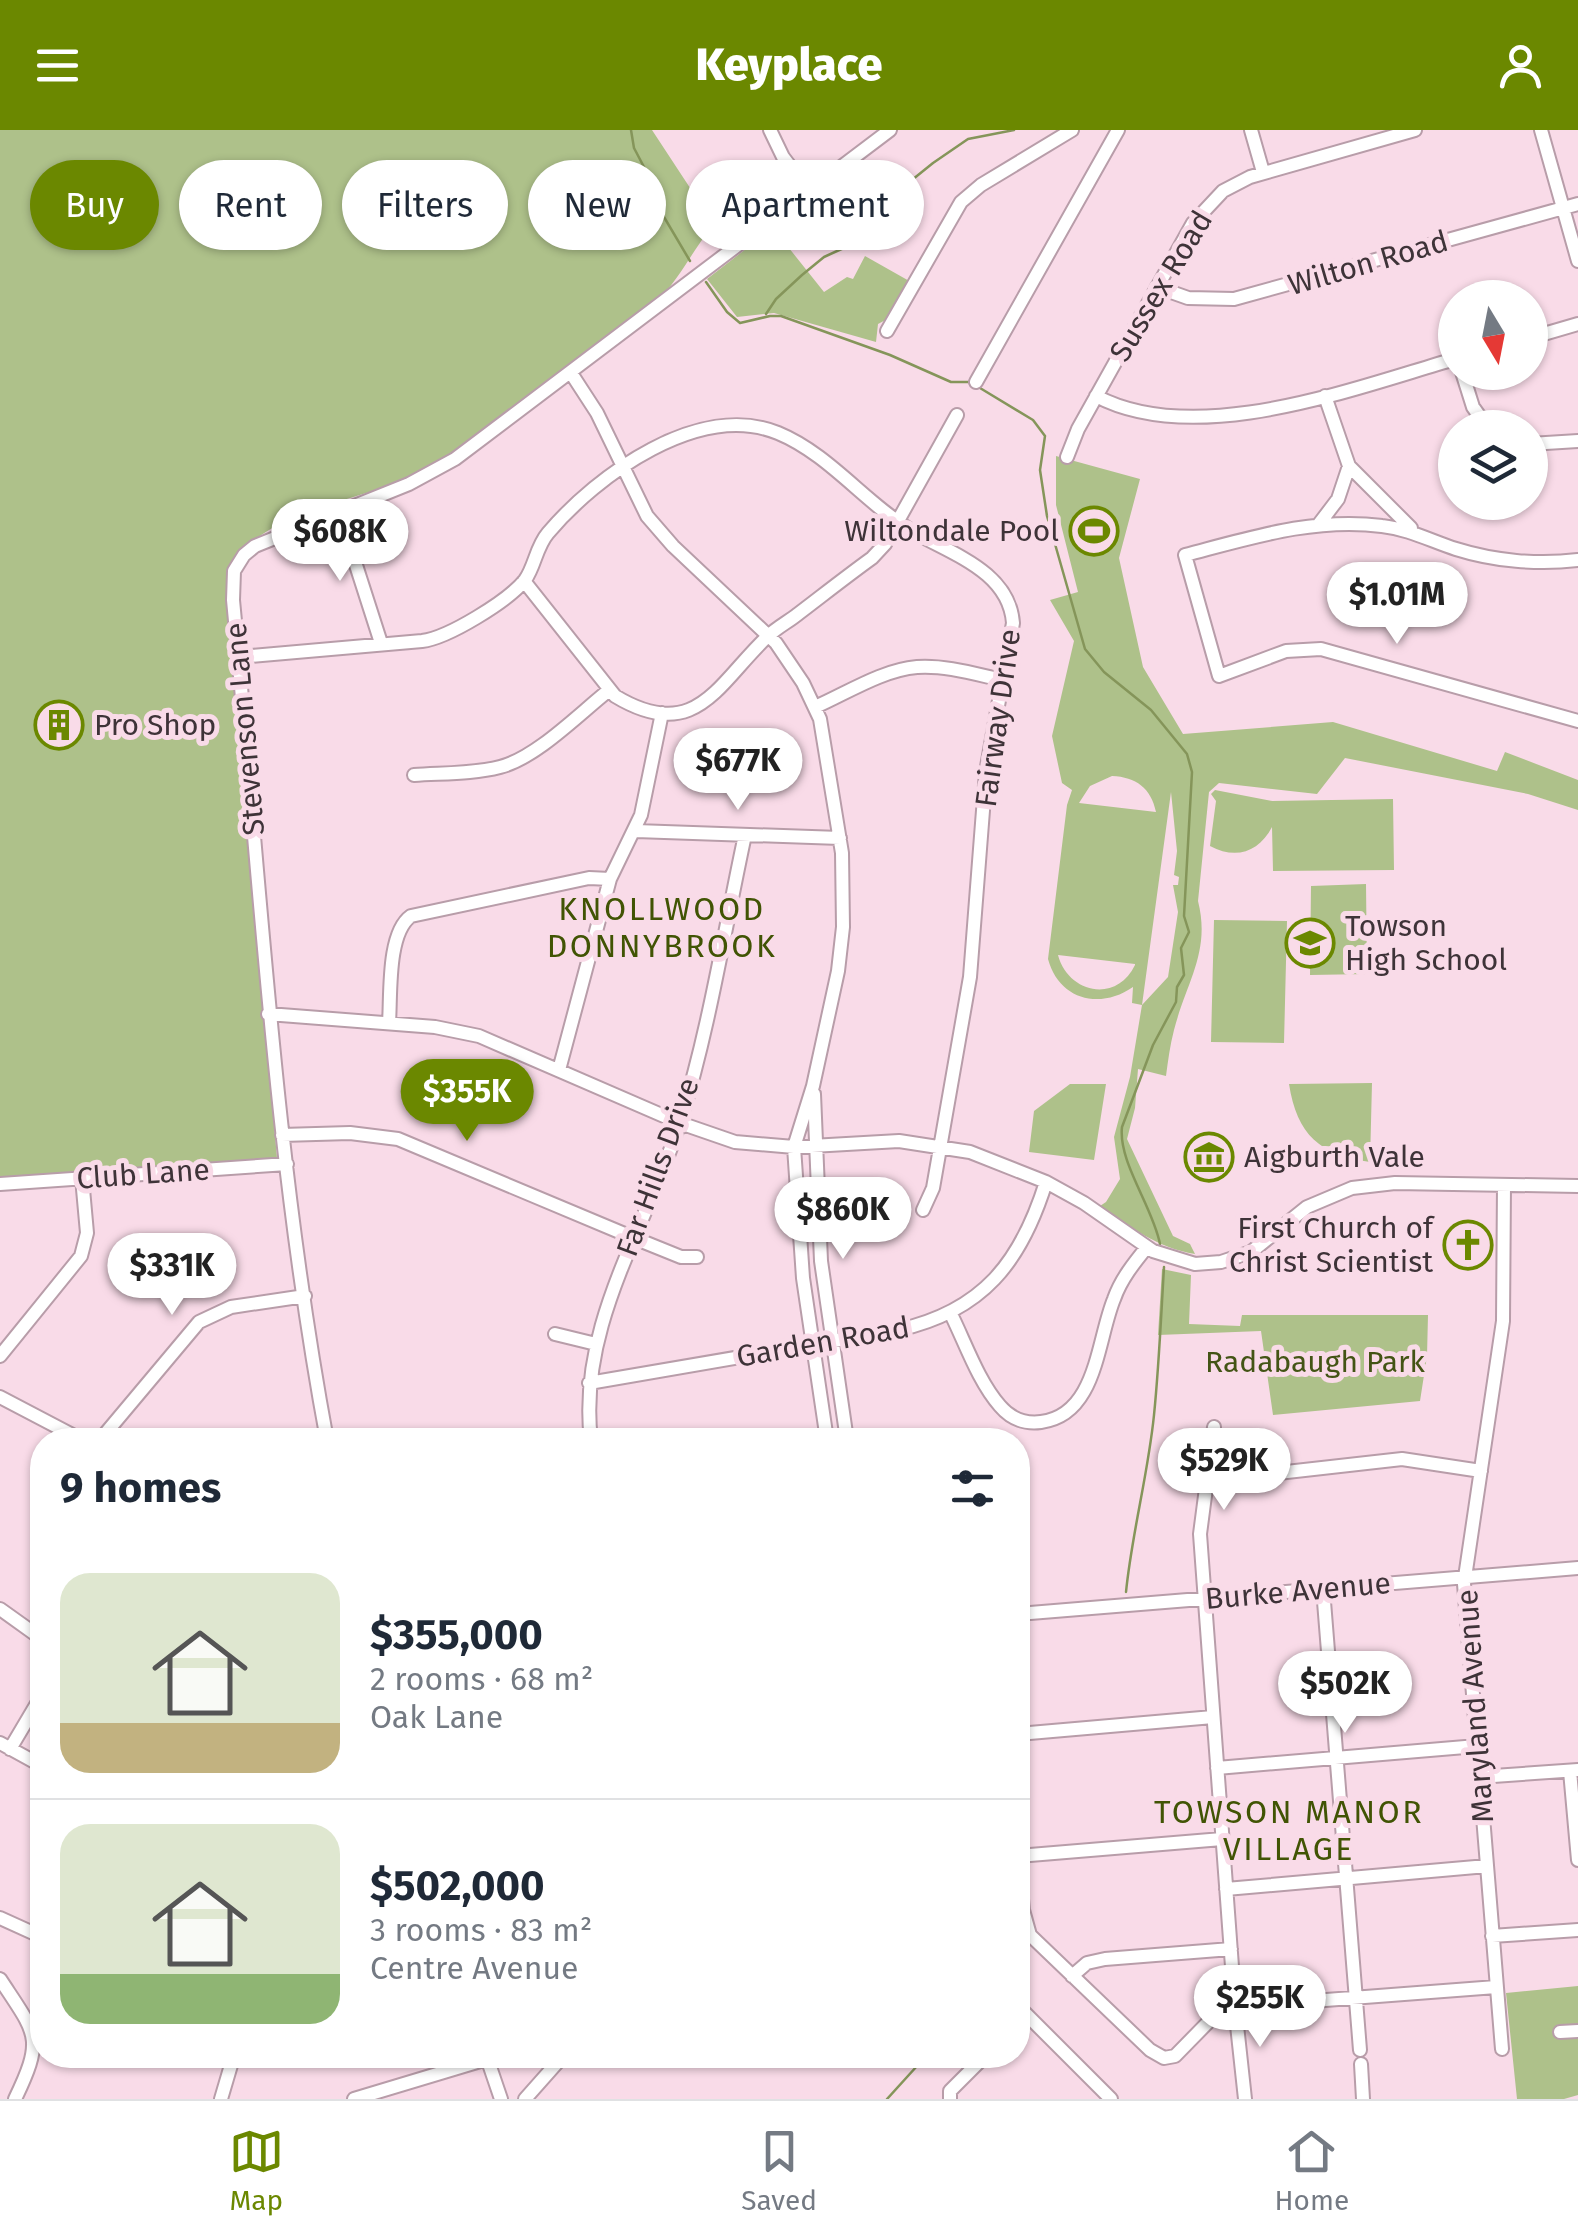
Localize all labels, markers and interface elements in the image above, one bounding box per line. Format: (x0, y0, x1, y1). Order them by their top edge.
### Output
icon: menu (30, 38, 85, 93)
text: Keyplace (696, 38, 882, 92)
icon: person (1493, 38, 1548, 93)
chip: Buy (30, 160, 159, 250)
chip: Rent (179, 160, 322, 250)
chip: Filters (342, 160, 508, 250)
chip: New (528, 160, 666, 250)
chip: Apartment (686, 160, 924, 250)
street label: Sussex Road (1102, 204, 1220, 368)
street label: Wilton Road (1284, 223, 1452, 303)
north arrow (1438, 280, 1548, 390)
map controls (1438, 280, 1548, 520)
button: layers (1438, 410, 1548, 520)
pin: $608K (270, 499, 410, 584)
sports icon: Wiltondale Pool (1068, 505, 1120, 557)
text: $608K (293, 512, 387, 550)
place label: Wiltondale Pool (844, 513, 1059, 549)
pin: $1.01M (1316, 562, 1478, 647)
text: $1.01M (1349, 575, 1445, 613)
street label: Stevenson Lane (218, 621, 272, 837)
street label: Fairway Drive (968, 627, 1028, 809)
building icon: Pro Shop (33, 699, 85, 751)
place label: Pro Shop (94, 707, 216, 743)
pin: $677K (668, 728, 808, 813)
text: $677K (695, 741, 781, 779)
district label: KNOLLWOOD DONNYBROOK (547, 890, 777, 965)
place label: Towson High School (1345, 908, 1507, 978)
school or university icon: Towson High School (1284, 917, 1336, 969)
pin: $355K (397, 1059, 537, 1144)
text: $355K (423, 1072, 511, 1110)
street label: Far Hills Drive (609, 1073, 707, 1261)
museum icon: Aigburth Vale (1183, 1131, 1235, 1183)
place label: Aigburth Vale (1244, 1139, 1425, 1175)
street label: Club Lane (75, 1151, 211, 1197)
pin: $860K (773, 1177, 913, 1262)
text: $860K (796, 1190, 890, 1228)
place label: First Church of Christ Scientist (1229, 1210, 1435, 1280)
church icon: First Church of Christ Scientist (1442, 1219, 1494, 1271)
pin: $331K (102, 1233, 242, 1318)
text: $331K (129, 1246, 215, 1284)
street label: Garden Road (734, 1309, 912, 1375)
park label: Radabaugh Park (1205, 1344, 1426, 1380)
pin: $529K (1154, 1428, 1294, 1513)
text: $529K (1180, 1441, 1268, 1479)
icon: filters (945, 1461, 1000, 1516)
text: 9 homes (60, 1463, 221, 1513)
street label: Burke Avenue (1204, 1565, 1392, 1617)
street label: Maryland Avenue (1449, 1588, 1501, 1824)
text: $355,000 (370, 1610, 543, 1660)
icon: home (140, 1613, 260, 1733)
pin: $502K (1275, 1651, 1415, 1736)
text: 2 rooms · 68 m² (370, 1660, 593, 1698)
text: $502K (1300, 1664, 1390, 1702)
text: Oak Lane (370, 1698, 503, 1736)
district label: TOWSON MANOR VILLAGE (1154, 1793, 1424, 1868)
text: $502,000 (370, 1861, 545, 1911)
icon: home (140, 1864, 260, 1984)
text: 3 rooms · 83 m² (370, 1911, 592, 1949)
text: Centre Avenue (370, 1949, 579, 1987)
pin: $255K (1190, 1965, 1330, 2050)
text: $255K (1216, 1978, 1304, 2016)
tab: Map (229, 2124, 284, 2217)
tab: Saved (741, 2124, 817, 2217)
tab: Home (1275, 2124, 1349, 2217)

